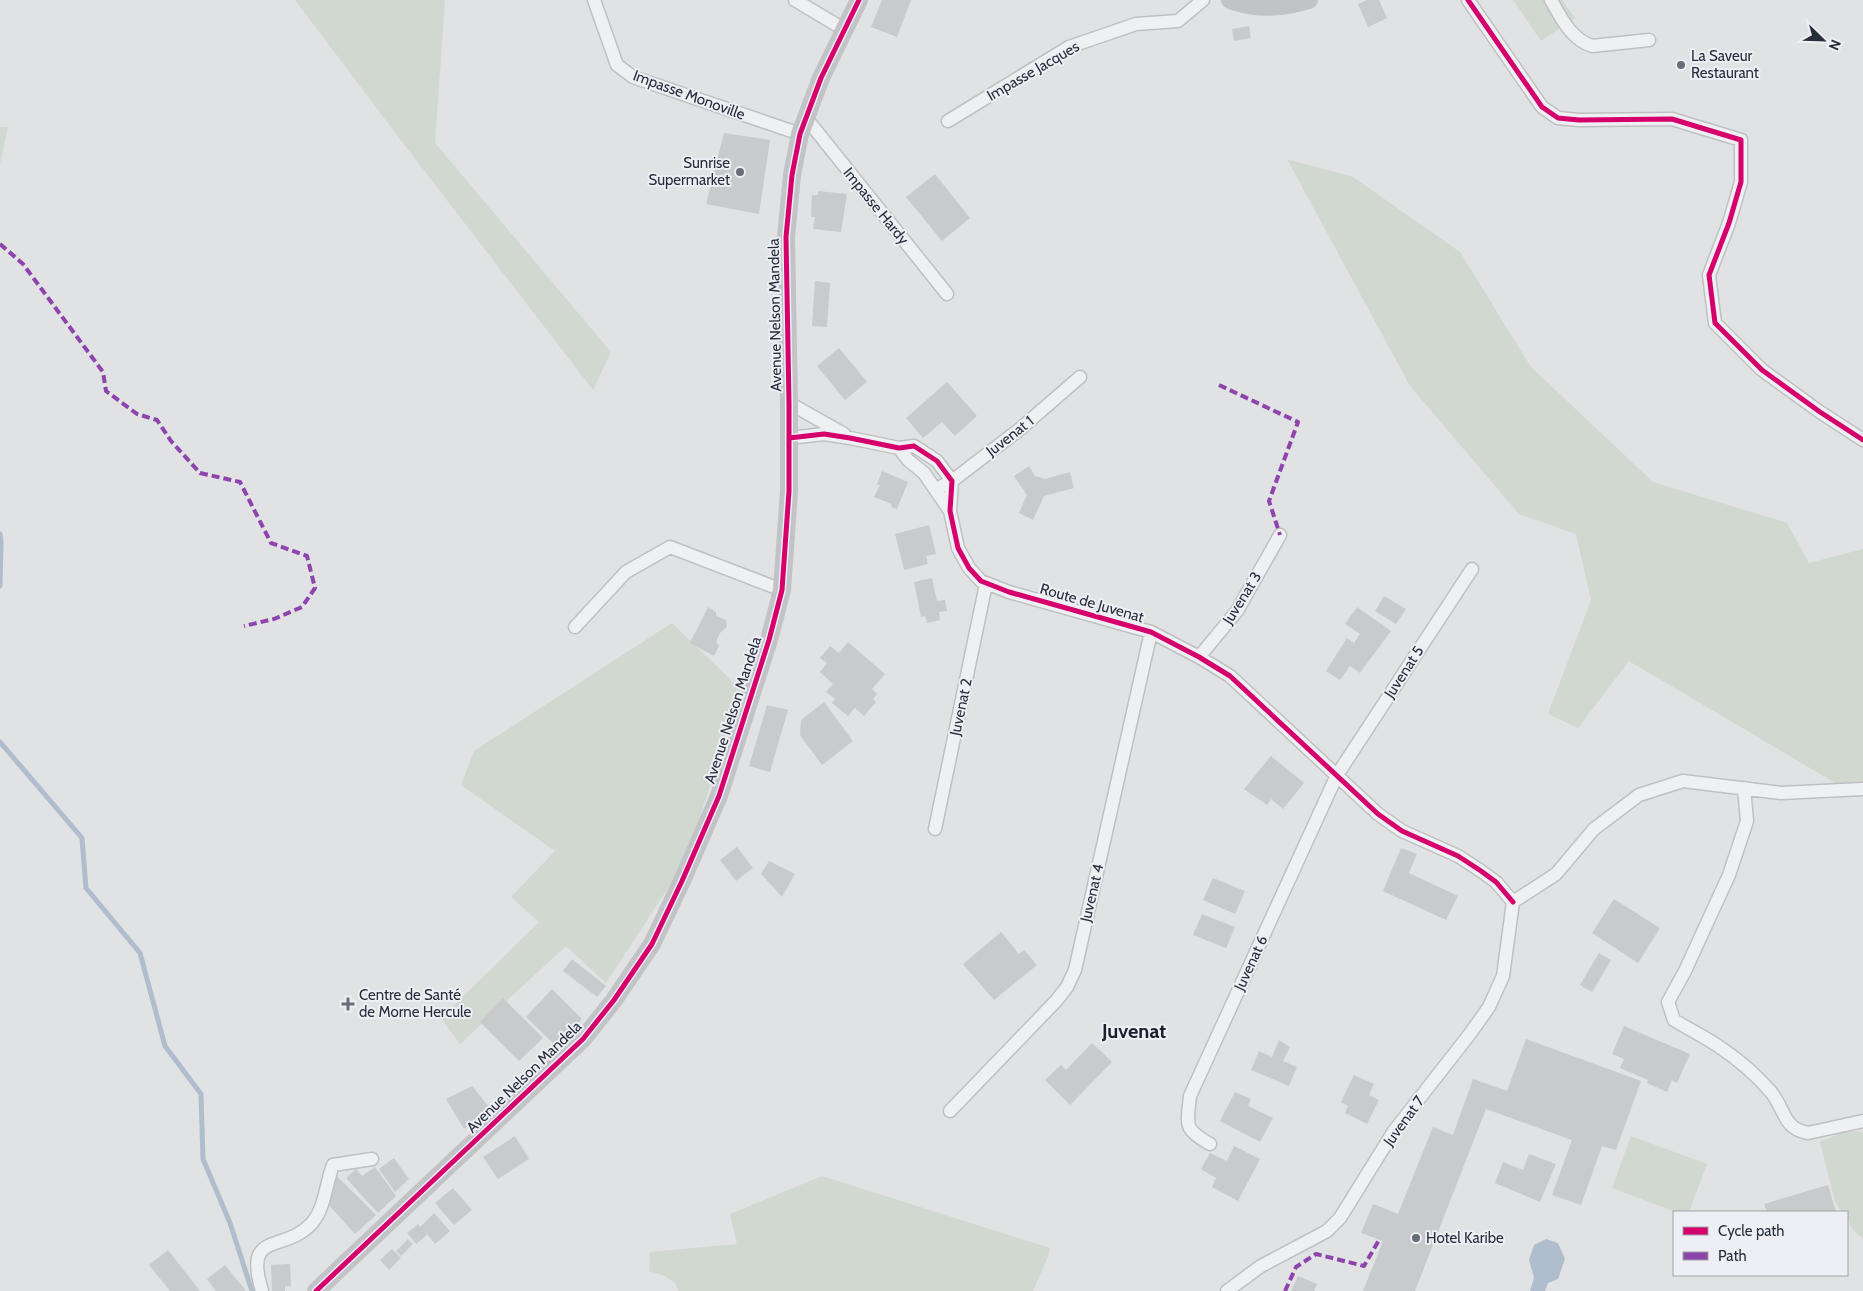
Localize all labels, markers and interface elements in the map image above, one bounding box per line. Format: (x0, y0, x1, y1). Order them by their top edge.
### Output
north arrow (1798, 15, 1848, 65)
street label: Impasse Jacques (984, 37, 1082, 105)
text: N (1825, 37, 1845, 53)
place label: La Saveur Restaurant (1691, 47, 1759, 82)
marker: La Saveur Restaurant (1675, 59, 1687, 71)
street label: Impasse Monoville (631, 66, 748, 124)
place label: Sunrise Supermarket (648, 154, 730, 189)
street label: Impasse Hardy (839, 164, 913, 249)
marker: Sunrise Supermarket (734, 166, 746, 178)
street label: Avenue Nelson Mandela (765, 237, 785, 392)
street label: Juvenat 1 (982, 412, 1037, 461)
street label: Juvenat 3 (1218, 568, 1265, 628)
street label: Route de Juvenat (1038, 580, 1146, 626)
street label: Avenue Nelson Mandela (701, 634, 765, 786)
street label: Juvenat 5 (1380, 643, 1427, 702)
street label: Juvenat 2 (946, 677, 976, 738)
street label: Juvenat 4 (1076, 862, 1107, 925)
street label: Juvenat 6 (1230, 933, 1272, 994)
place label: Centre de Santé de Morne Hercule (359, 986, 472, 1021)
marker: Centre de Santé de Morne Hercule (341, 997, 355, 1011)
street label: Avenue Nelson Mandela (463, 1017, 586, 1137)
district label: Juvenat (1101, 1019, 1166, 1043)
street label: Juvenat 7 (1379, 1092, 1429, 1151)
legend (1673, 1211, 1848, 1276)
text: Cycle path (1718, 1222, 1784, 1240)
place label: Hotel Karibe (1426, 1229, 1504, 1247)
marker: Hotel Karibe (1410, 1232, 1422, 1244)
text: Path (1718, 1247, 1747, 1265)

